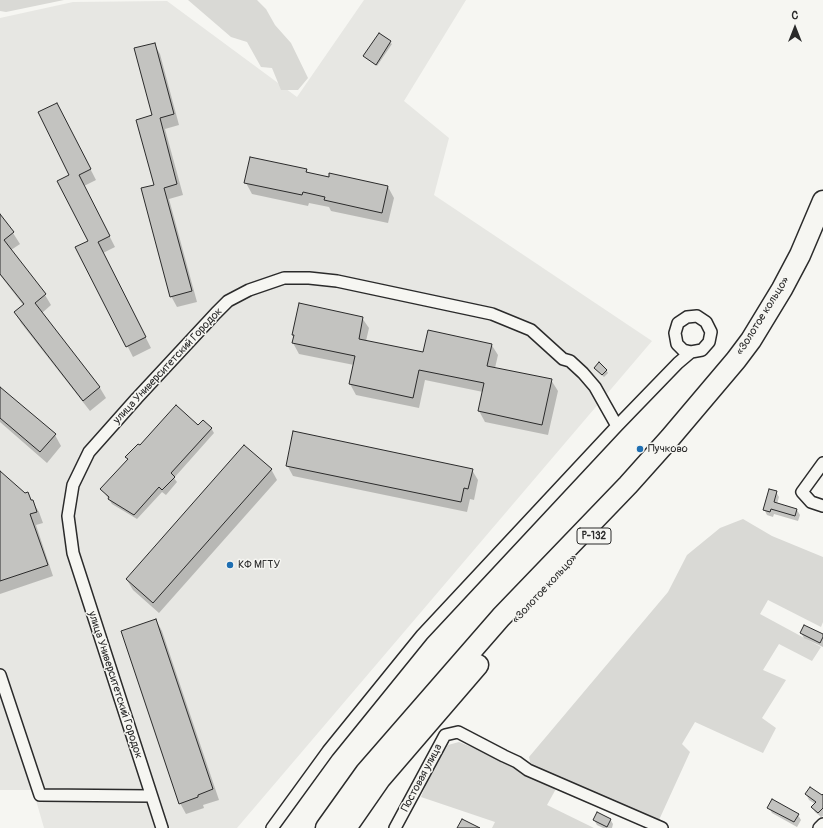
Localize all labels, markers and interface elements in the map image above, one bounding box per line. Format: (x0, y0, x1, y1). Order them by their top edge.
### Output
north arrow (775, 8, 815, 48)
text: С (792, 9, 798, 22)
street label: «Золотое кольцо» (734, 274, 792, 358)
street label: улица Университетский Городок (111, 305, 225, 427)
place label: Пучково (648, 442, 688, 456)
marker: Пучково (635, 444, 645, 454)
road number: Р-132 (577, 528, 611, 544)
street label: «Золотое кольцо» (510, 552, 580, 626)
place label: КФ МГТУ (238, 558, 280, 572)
marker: КФ МГТУ (225, 560, 235, 570)
street label: улица Университетский Городок (85, 610, 145, 760)
street label: Постовая улица (399, 742, 445, 814)

